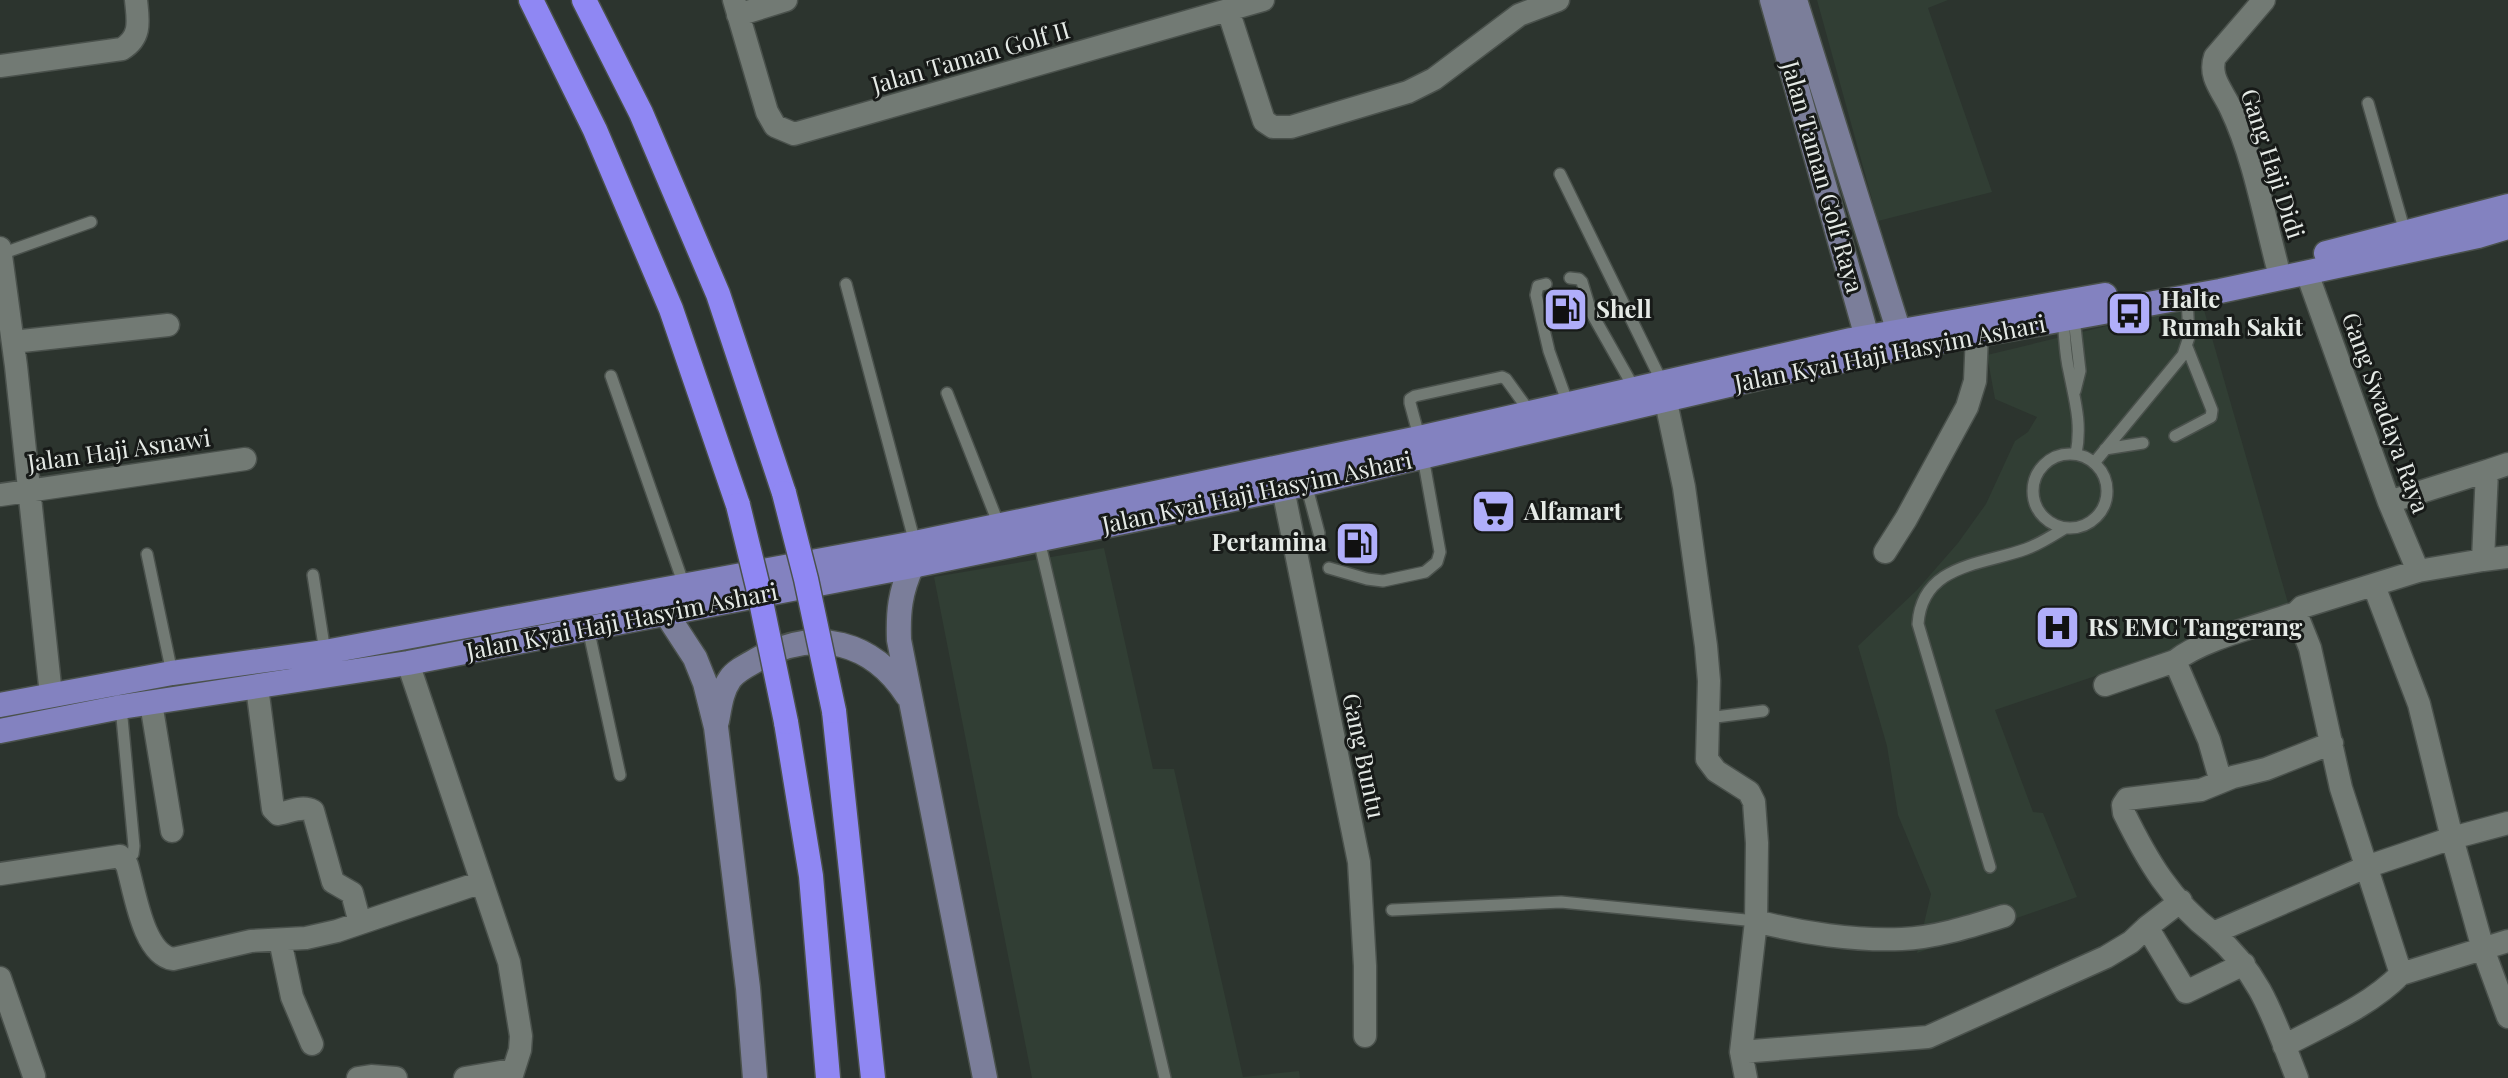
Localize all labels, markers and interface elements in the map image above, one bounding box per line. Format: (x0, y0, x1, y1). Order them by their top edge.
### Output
street label: Jalan Taman Golf II (867, 12, 1073, 100)
street label: Jalan Taman Golf Raya (1775, 56, 1872, 296)
street label: Gang Haji Didi (2235, 84, 2313, 243)
place label: Halte Rumah Sakit (2161, 282, 2304, 342)
fuel station icon: Shell (1541, 286, 1589, 334)
bus stop icon: Halte Rumah Sakit (2106, 290, 2154, 338)
place label: Shell (1596, 292, 1652, 324)
street label: Jalan Kyai Haji Hasyim Ashari (1730, 306, 2048, 398)
street label: Gang Swadaya Raya (2336, 308, 2438, 517)
street label: Jalan Haji Asnawi (24, 420, 212, 478)
street label: Jalan Kyai Haji Hasyim Ashari (1098, 443, 1415, 540)
supermarket icon: Alfamart (1469, 488, 1517, 536)
place label: Alfamart (1523, 494, 1623, 526)
fuel station icon: Pertamina (1334, 519, 1382, 567)
place label: Pertamina (1212, 525, 1328, 557)
street label: Jalan Kyai Haji Hasyim Ashari (462, 574, 780, 666)
hospital icon: RS EMC Tangerang (2033, 604, 2081, 652)
place label: RS EMC Tangerang (2088, 610, 2303, 642)
street label: Gang Buntu (1336, 690, 1394, 821)

